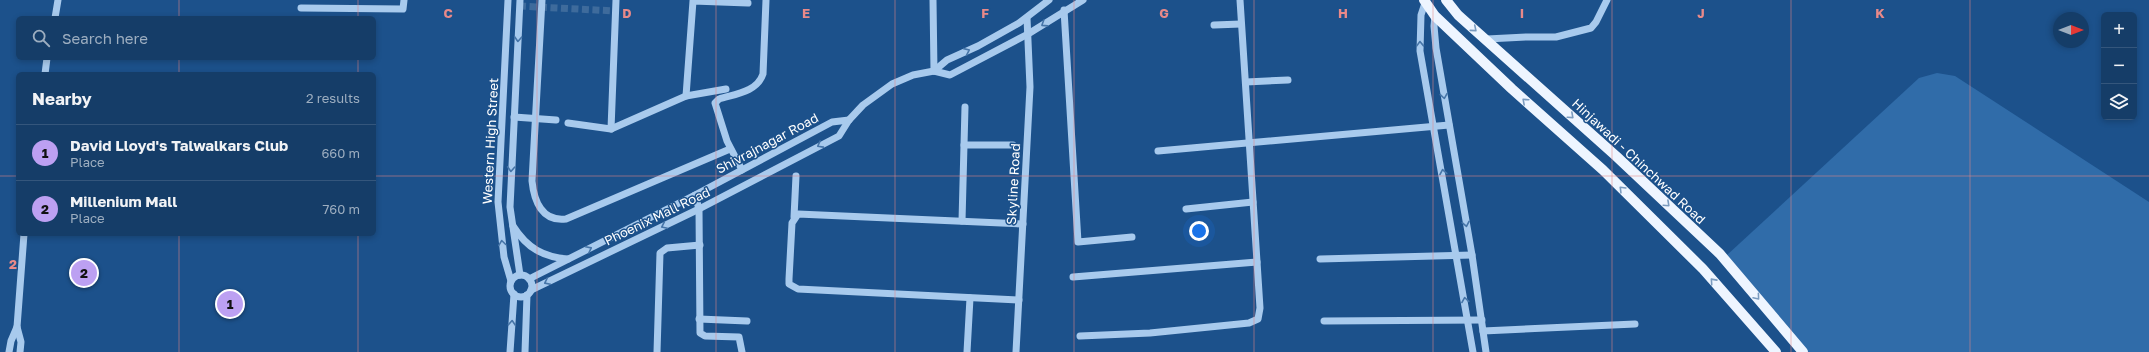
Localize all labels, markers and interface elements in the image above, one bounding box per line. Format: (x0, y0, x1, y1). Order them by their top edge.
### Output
text: C (443, 5, 453, 21)
text: D (622, 5, 632, 21)
text: E (802, 5, 810, 21)
text: F (981, 5, 989, 21)
text: G (1159, 5, 1169, 21)
text: H (1338, 5, 1348, 21)
text: I (1520, 5, 1524, 21)
text: J (1697, 5, 1705, 21)
text: K (1875, 5, 1885, 21)
north arrow (2053, 12, 2089, 48)
map controls (2101, 12, 2137, 120)
button: + (2101, 12, 2137, 48)
search box (16, 16, 376, 60)
one-way arrow (1041, 19, 1048, 26)
one-way arrow (1470, 24, 1477, 31)
icon: search (30, 27, 52, 49)
text: Search here (62, 29, 148, 47)
one-way arrow (513, 36, 522, 42)
one-way arrow (1416, 41, 1424, 47)
one-way arrow (963, 48, 971, 56)
button: − (2101, 48, 2137, 84)
street label: Western High Street (479, 77, 501, 205)
button: layers (2101, 84, 2137, 120)
text: Nearby (32, 88, 92, 109)
text: 2 results (306, 90, 360, 106)
one-way arrow (1439, 93, 1448, 99)
street label: Hinjawadi - Chinchwad Road (1569, 95, 1709, 227)
one-way arrow (1523, 99, 1530, 106)
street label: Shivrajnagar Road (713, 109, 821, 177)
one-way arrow (1566, 111, 1574, 118)
text: David Lloyd's Talwalkars Club (70, 136, 288, 154)
one-way arrow (817, 141, 825, 148)
street label: Skyline Road (1003, 143, 1023, 225)
text: 1 (42, 145, 48, 161)
text: 660 m (321, 145, 360, 161)
text: Place (70, 154, 105, 170)
one-way arrow (507, 166, 516, 172)
one-way arrow (1439, 168, 1447, 175)
street label: Phoenix Mall Road (602, 183, 712, 249)
one-way arrow (1619, 186, 1627, 194)
text: Millenium Mall (70, 192, 177, 210)
one-way arrow (1662, 199, 1670, 207)
text: 2 (41, 201, 49, 217)
text: 760 m (322, 201, 360, 217)
text: Place (70, 210, 105, 226)
one-way arrow (661, 221, 668, 229)
your location (1189, 221, 1209, 241)
one-way arrow (1462, 221, 1470, 227)
one-way arrow (498, 240, 507, 246)
one-way arrow (585, 246, 592, 254)
text: 2 (9, 256, 17, 272)
pin: 2 (71, 258, 97, 288)
one-way arrow (543, 277, 551, 285)
one-way arrow (1711, 278, 1718, 286)
pin: 1 (217, 289, 243, 319)
one-way arrow (1752, 293, 1759, 300)
one-way arrow (1461, 297, 1470, 303)
one-way arrow (508, 320, 517, 326)

